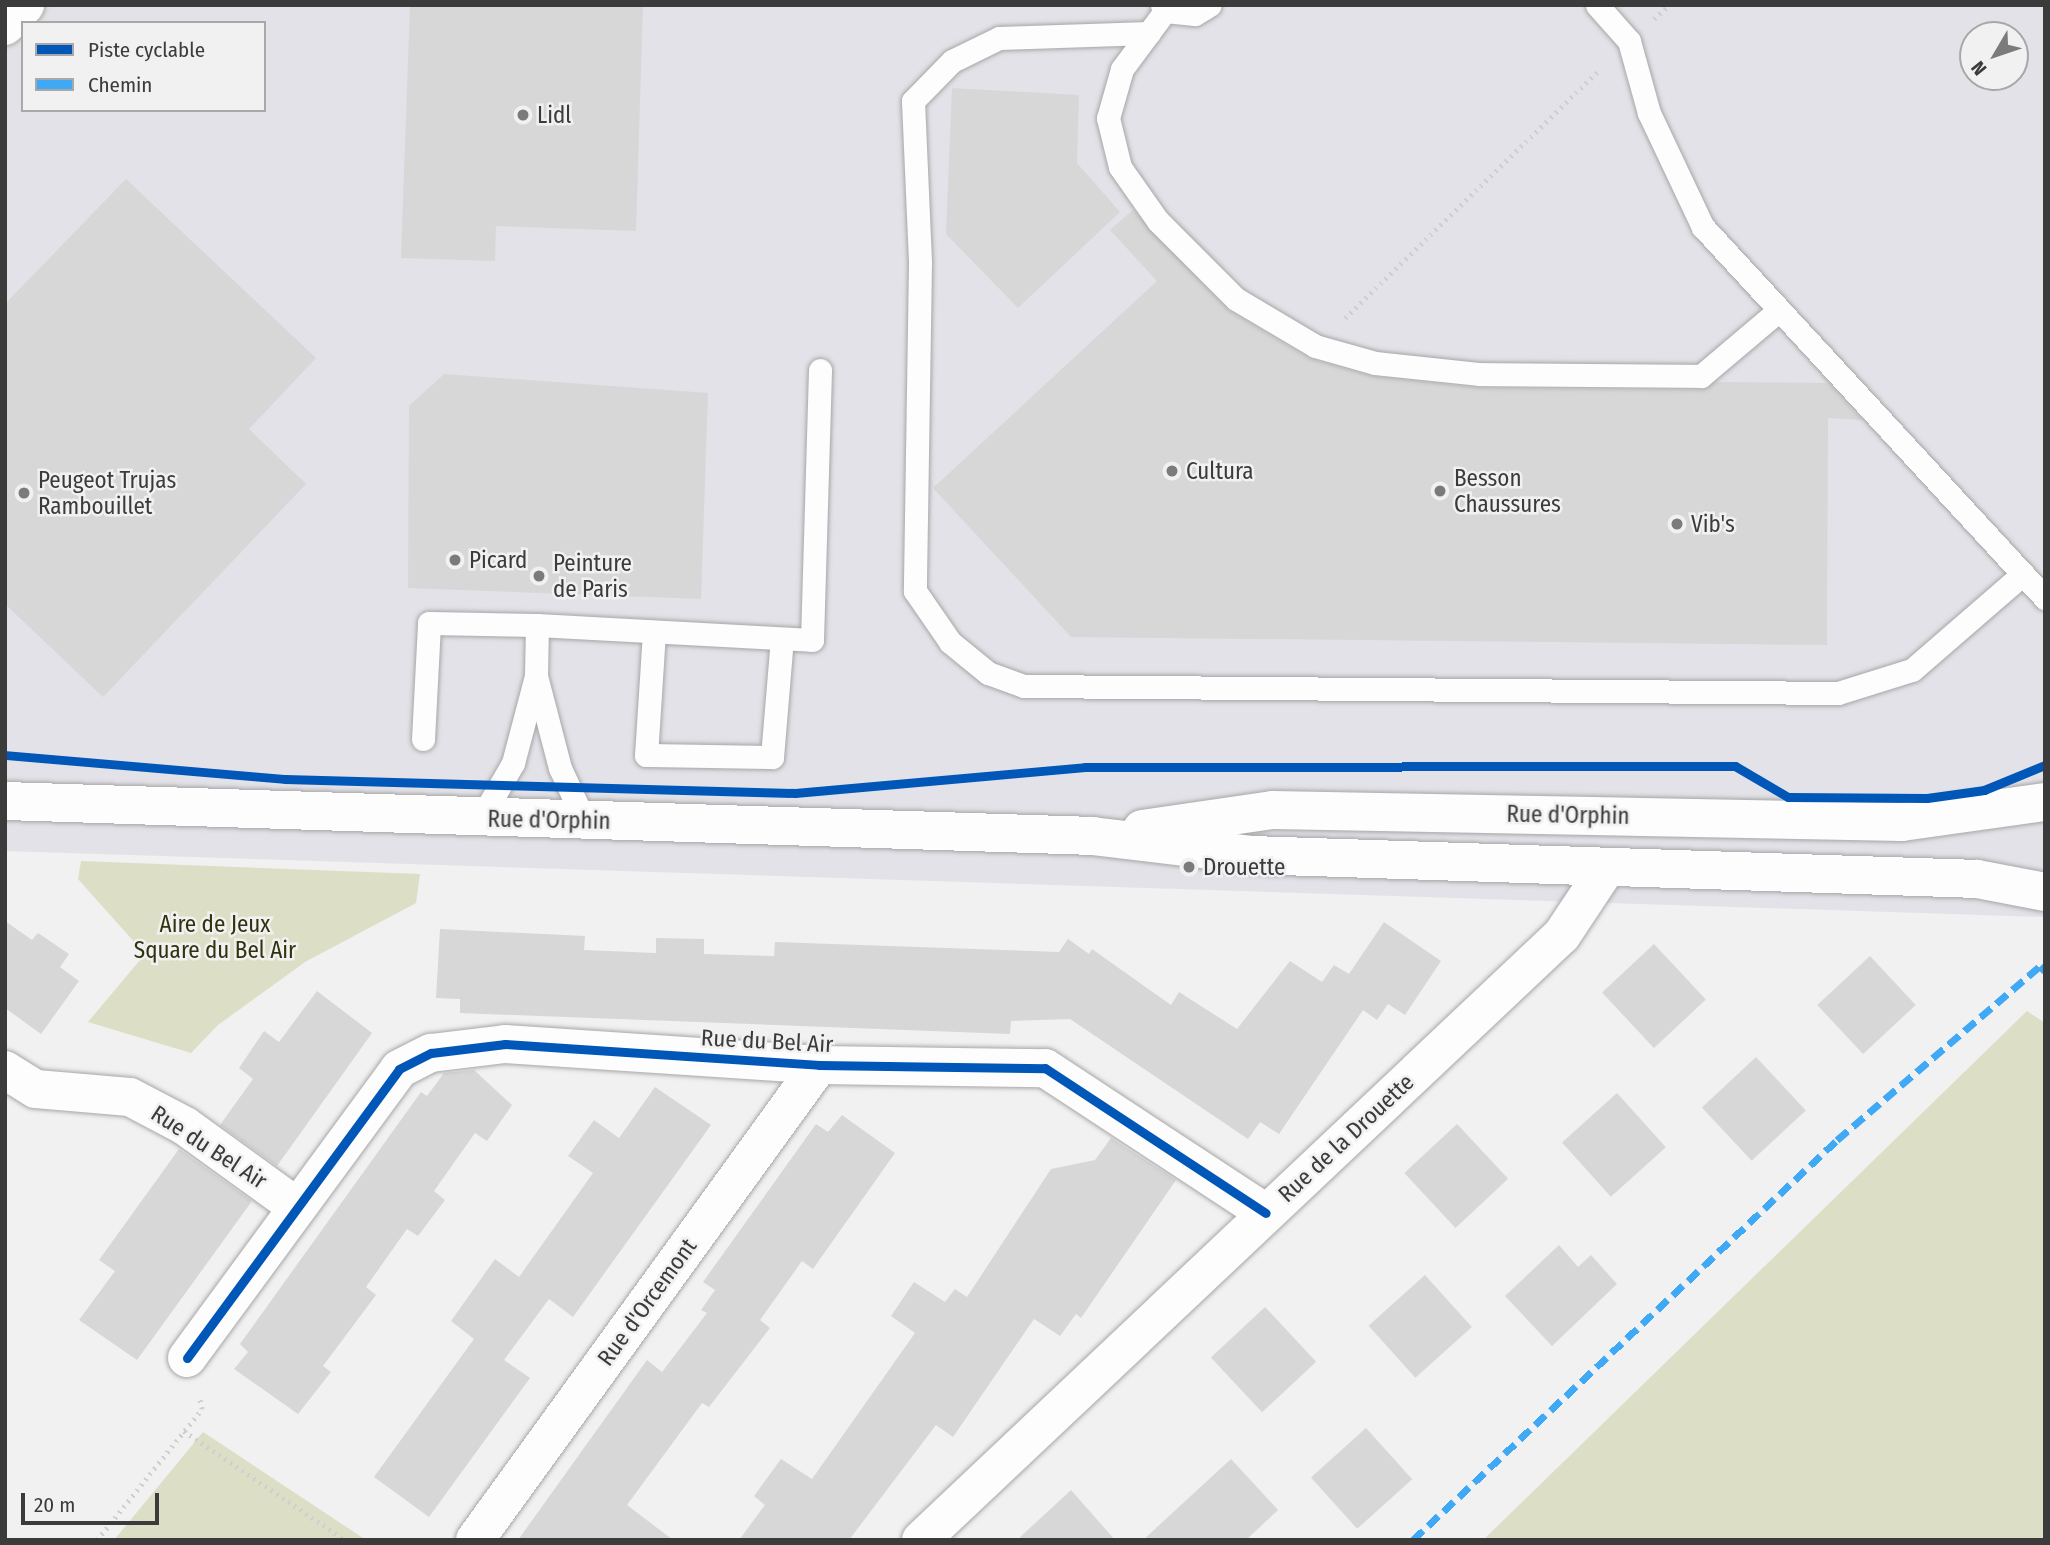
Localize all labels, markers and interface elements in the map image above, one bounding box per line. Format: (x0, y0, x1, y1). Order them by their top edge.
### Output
legend (21, 21, 266, 112)
north arrow (1959, 21, 2029, 91)
text: Piste cyclable (88, 37, 205, 63)
text: N (1966, 57, 1991, 80)
text: Chemin (88, 72, 152, 98)
place label: Lidl (537, 101, 571, 129)
marker: Lidl (515, 107, 531, 123)
place label: Cultura (1186, 457, 1254, 485)
marker: Cultura (1164, 463, 1180, 479)
place label: Besson Chaussures (1454, 464, 1561, 518)
place label: Peugeot Trujas Rambouillet (38, 466, 176, 520)
marker: Besson Chaussures (1432, 483, 1448, 499)
marker: Peugeot Trujas Rambouillet (16, 485, 32, 501)
place label: Vib's (1691, 510, 1735, 538)
marker: Vib's (1669, 516, 1685, 532)
place label: Picard (469, 546, 527, 574)
place label: Peinture de Paris (553, 549, 632, 603)
marker: Picard (447, 552, 463, 568)
marker: Peinture de Paris (531, 568, 547, 584)
street label: Rue d'Orphin (1506, 800, 1630, 830)
street label: Rue d'Orphin (487, 805, 611, 835)
place label: Drouette (1203, 853, 1285, 881)
marker: Drouette (1181, 859, 1197, 875)
park label: Aire de Jeux Square du Bel Air (134, 910, 296, 964)
street label: Rue du Bel Air (700, 1024, 834, 1058)
street label: Rue de la Drouette (1272, 1068, 1420, 1208)
street label: Rue du Bel Air (146, 1099, 272, 1195)
street label: Rue d'Orcemont (592, 1233, 702, 1371)
scale bar (24, 1478, 163, 1522)
text: 20 m (34, 1492, 75, 1518)

